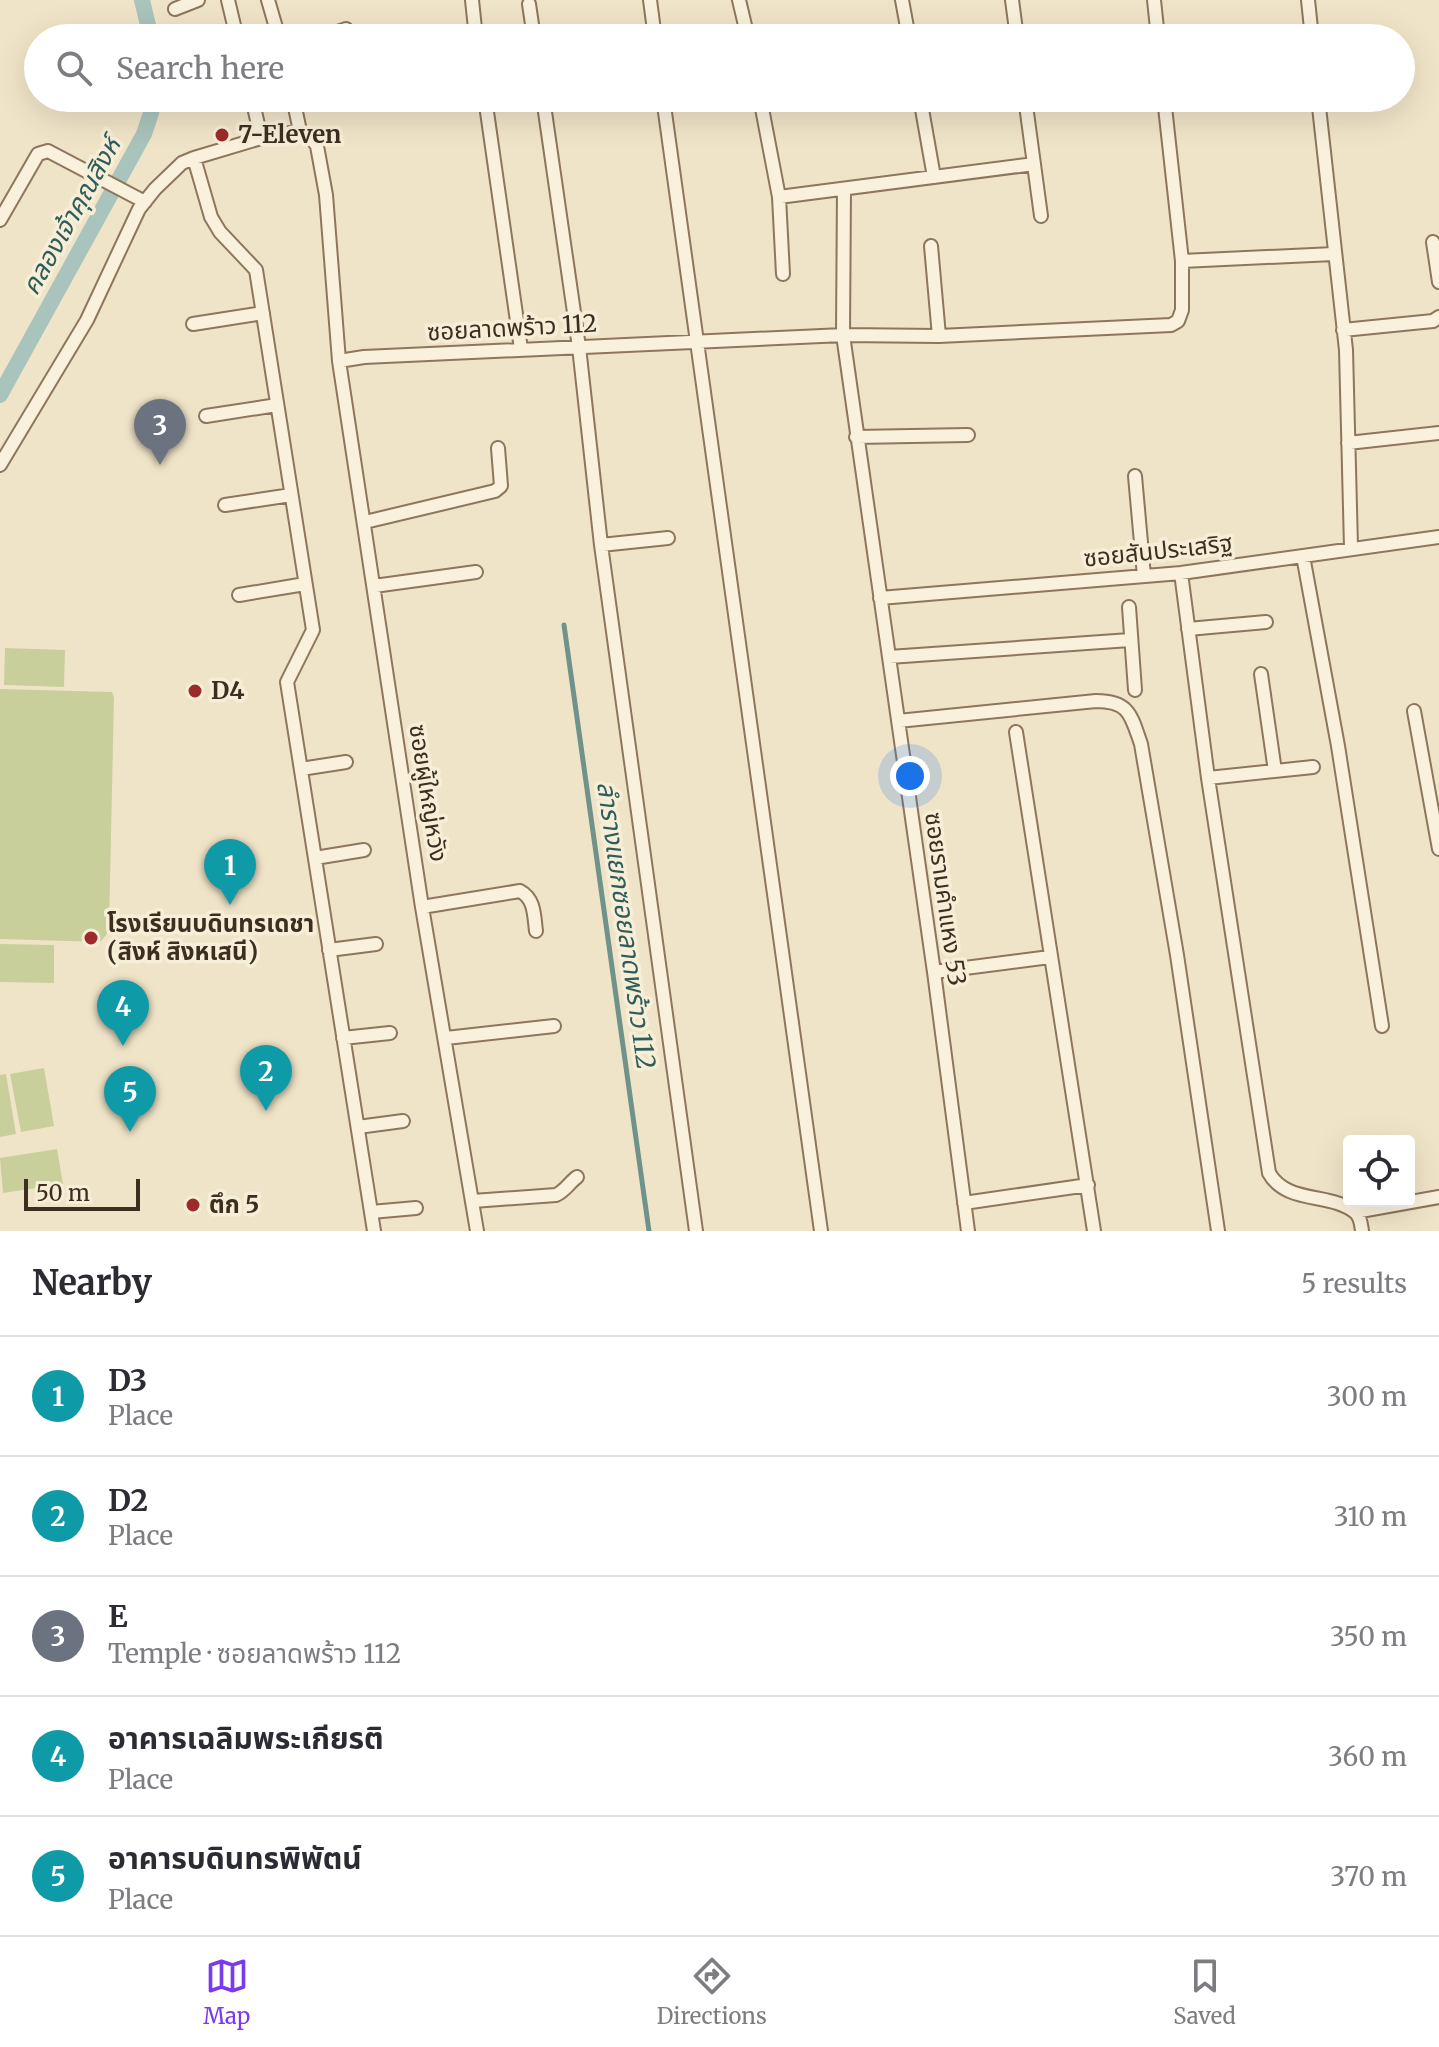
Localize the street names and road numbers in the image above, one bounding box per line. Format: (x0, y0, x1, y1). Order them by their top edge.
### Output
street label: ซอยลาดพร้าว 112 (426, 308, 598, 347)
street label: ซอยสันประเสริฐ (1082, 527, 1234, 574)
street label: ซอยผู้ใหญ่หวัง (402, 722, 455, 864)
street label: ซอยรามคำแหง 53 (918, 810, 973, 988)

